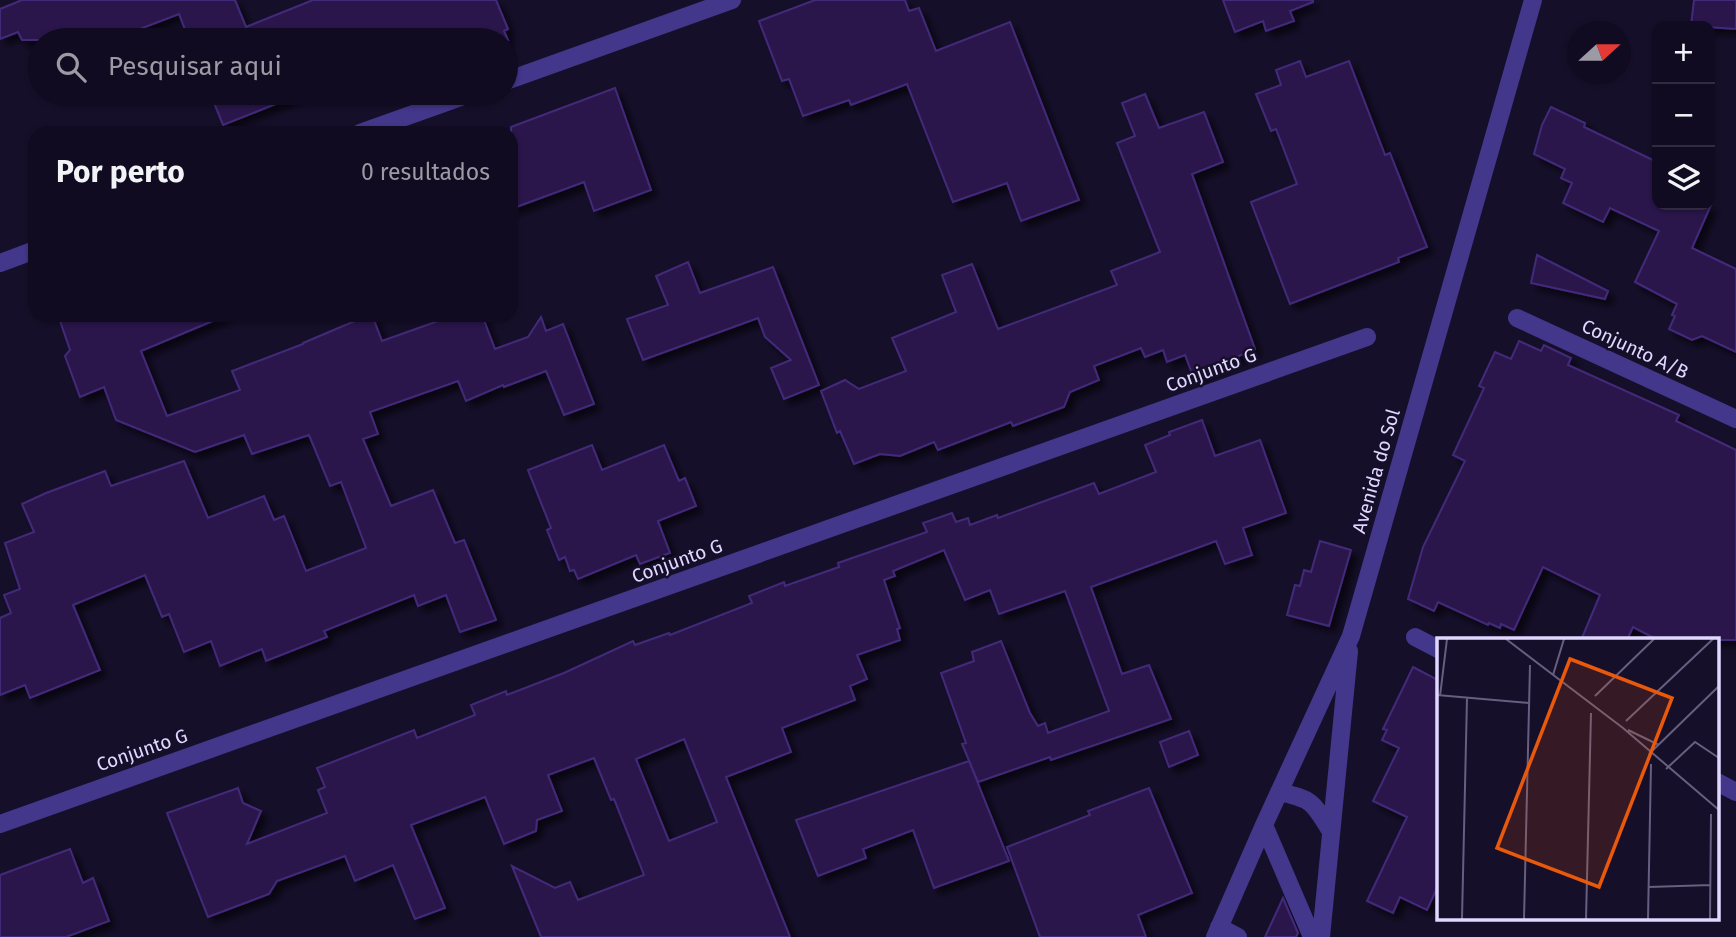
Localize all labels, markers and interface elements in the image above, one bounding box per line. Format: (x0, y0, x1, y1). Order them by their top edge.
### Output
north arrow (1568, 21, 1631, 84)
map controls (1652, 21, 1715, 210)
button: + (1652, 21, 1715, 84)
search box (28, 28, 518, 105)
icon: search (52, 48, 90, 86)
text: Pesquisar aqui (108, 51, 282, 82)
button: − (1652, 84, 1715, 147)
button: layers (1652, 147, 1715, 210)
text: Por perto (56, 154, 185, 190)
text: 0 resultados (361, 158, 490, 186)
street label: Conjunto A/B (1578, 314, 1692, 384)
street label: Conjunto G (1163, 343, 1259, 397)
street label: Avenida do Sol (1347, 406, 1405, 536)
street label: Conjunto G (629, 534, 725, 588)
inset map (1437, 638, 1718, 920)
street label: Conjunto G (93, 724, 191, 776)

